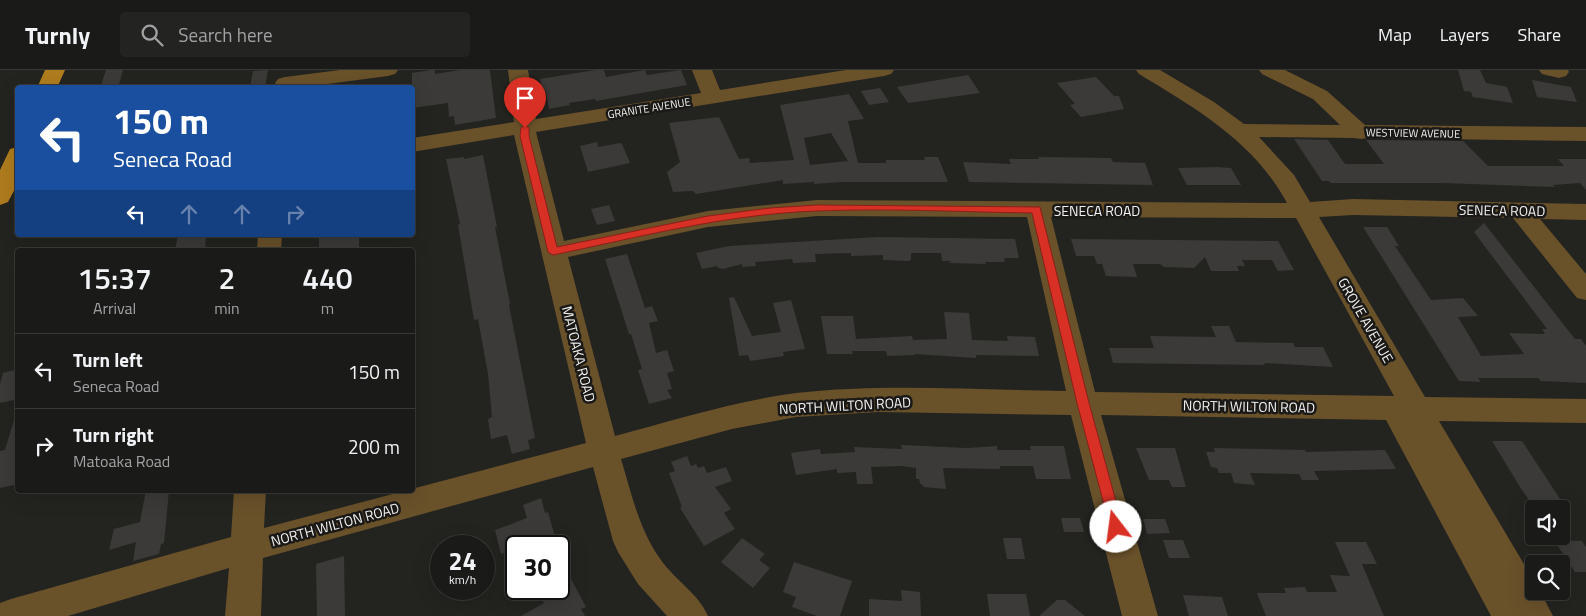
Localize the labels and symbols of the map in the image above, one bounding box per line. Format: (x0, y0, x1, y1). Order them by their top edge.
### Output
pin (504, 77, 546, 128)
street label: GRANITE AVENUE (606, 94, 692, 122)
street label: WESTVIEW AVENUE (1366, 124, 1460, 142)
street label: SENECA ROAD (1459, 199, 1545, 221)
street label: SENECA ROAD (1054, 200, 1140, 221)
street label: GROVE AVENUE (1333, 273, 1399, 367)
street label: MATOAKA ROAD (557, 304, 601, 404)
street label: NORTH WILTON ROAD (778, 391, 912, 419)
street label: NORTH WILTON ROAD (1183, 394, 1315, 418)
street label: NORTH WILTON ROAD (268, 497, 402, 551)
position arrow (1089, 500, 1141, 552)
speed limit sign: 30 (505, 535, 570, 600)

